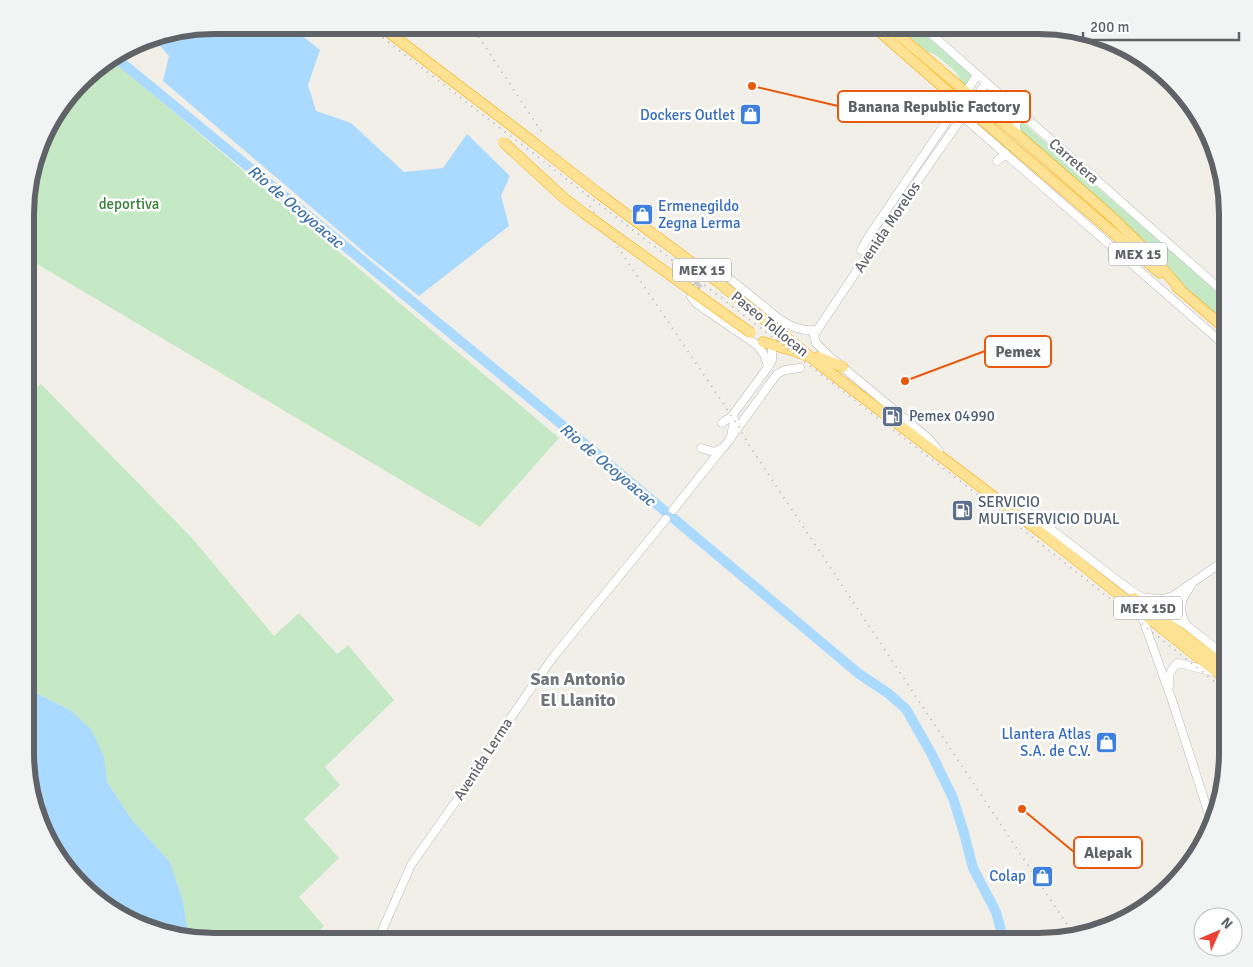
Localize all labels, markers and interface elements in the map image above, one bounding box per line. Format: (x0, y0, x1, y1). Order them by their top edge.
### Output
scale bar (1083, 10, 1239, 42)
text: 200 m (1090, 18, 1130, 36)
callout: Banana Republic Factory (838, 91, 1030, 122)
text: Banana Republic Factory (848, 97, 1020, 117)
shop icon: Dockers Outlet (739, 103, 763, 127)
place label: Dockers Outlet (640, 106, 735, 124)
street label: Carretera (1045, 134, 1103, 188)
water label: Rio de Ocoyoacac (243, 161, 348, 253)
street label: Avenida Morelos (850, 178, 924, 276)
park label: deportiva (99, 195, 159, 213)
place label: Ermenegildo Zegna Lerma (658, 197, 741, 232)
shop icon: Ermenegildo Zegna Lerma (630, 203, 654, 227)
road number: MEX 15 (1109, 242, 1167, 266)
road number: MEX 15 (673, 258, 731, 282)
street label: Paseo Tollocan (728, 287, 812, 361)
callout: Pemex (985, 336, 1051, 367)
text: Pemex (995, 342, 1041, 362)
fuel station icon: Pemex 04990 (881, 404, 905, 428)
place label: Pemex 04990 (909, 407, 995, 425)
water label: Rio de Ocoyoacac (555, 419, 660, 511)
place label: SERVICIO MULTISERVICIO DUAL (978, 493, 1120, 528)
fuel station icon: SERVICIO MULTISERVICIO DUAL (950, 499, 974, 523)
road number: MEX 15D (1114, 596, 1182, 620)
district label: San Antonio El Llanito (530, 668, 626, 711)
street label: Avenida Lerma (450, 715, 516, 803)
place label: Llantera Atlas S.A. de C.V. (1001, 725, 1091, 760)
shop icon: Llantera Atlas S.A. de C.V. (1095, 731, 1119, 755)
callout: Alepak (1074, 837, 1142, 868)
text: Alepak (1084, 843, 1133, 863)
shop icon: Colap (1030, 864, 1054, 888)
place label: Colap (989, 867, 1026, 885)
north arrow (1193, 907, 1243, 957)
text: N (1217, 914, 1236, 933)

